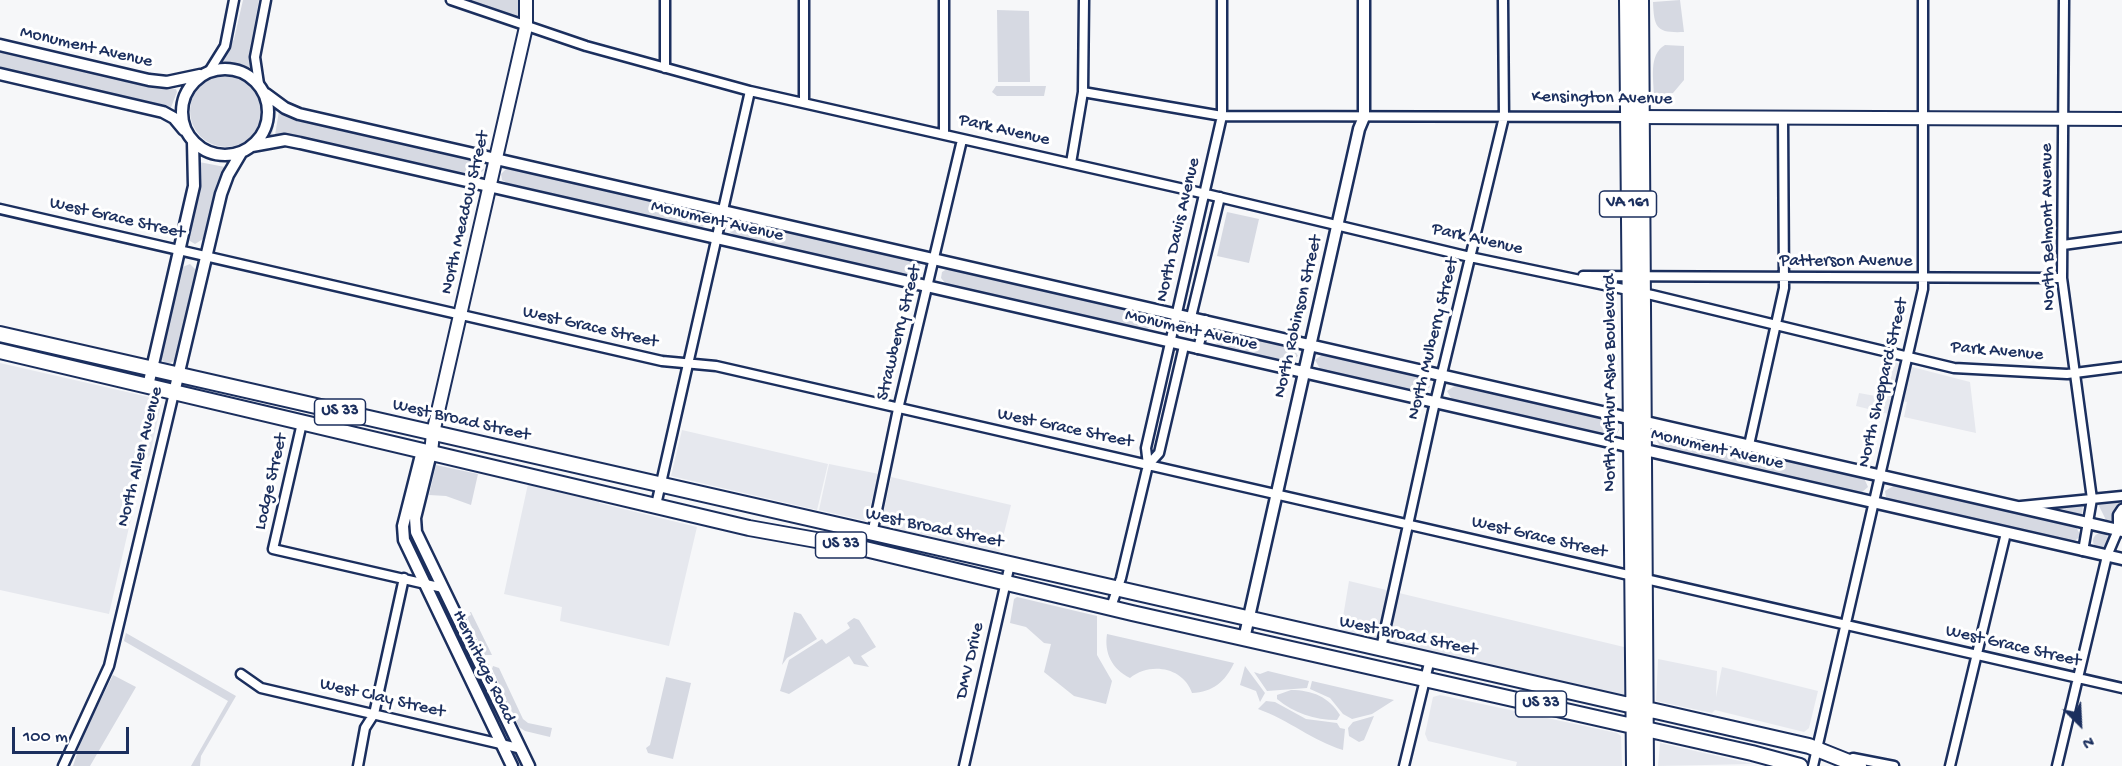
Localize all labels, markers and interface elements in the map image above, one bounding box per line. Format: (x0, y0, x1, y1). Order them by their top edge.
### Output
street label: Monument Avenue (18, 22, 154, 74)
street label: Kensington Avenue (1531, 87, 1673, 111)
street label: Park Avenue (956, 110, 1052, 152)
street label: North Meadow Street (437, 129, 495, 297)
street label: North Belmont Avenue (2037, 143, 2061, 311)
street label: North Davis Avenue (1152, 156, 1206, 304)
road number: VA 161 (1600, 191, 1656, 217)
street label: West Grace Street (47, 193, 187, 245)
street label: Monument Avenue (649, 196, 785, 248)
street label: Park Avenue (1429, 219, 1525, 261)
street label: North Robinson Street (1270, 234, 1328, 400)
street label: Patterson Avenue (1779, 251, 1913, 273)
street label: North Mulberry Street (1403, 256, 1465, 422)
street label: Strawberry Street (873, 263, 927, 403)
street label: North Arthur Ashe Boulevard (1600, 274, 1622, 492)
street label: North Sheppard Street (1854, 296, 1914, 470)
street label: West Grace Street (520, 302, 660, 354)
street label: Monument Avenue (1123, 305, 1259, 357)
street label: Park Avenue (1950, 337, 2044, 367)
street label: North Allen Avenue (113, 385, 169, 529)
street label: West Broad Street (390, 395, 532, 447)
road number: US 33 (314, 399, 366, 425)
street label: West Grace Street (995, 404, 1135, 454)
street label: Monument Avenue (1649, 424, 1785, 476)
street label: Lodge Street (250, 432, 294, 532)
street label: West Broad Street (863, 504, 1005, 554)
street label: West Grace Street (1469, 512, 1609, 564)
road number: US 33 (816, 532, 866, 558)
street label: Hermitage Road (446, 607, 520, 727)
street label: West Broad Street (1337, 612, 1479, 662)
street label: DMV Drive (952, 621, 990, 701)
street label: West Grace Street (1943, 621, 2083, 673)
street label: West Clay Street (317, 674, 447, 724)
road number: US 33 (1516, 691, 1566, 717)
north arrow (2050, 694, 2110, 754)
scale bar (15, 715, 132, 753)
text: 100 m (23, 727, 68, 748)
text: N (2079, 730, 2096, 752)

